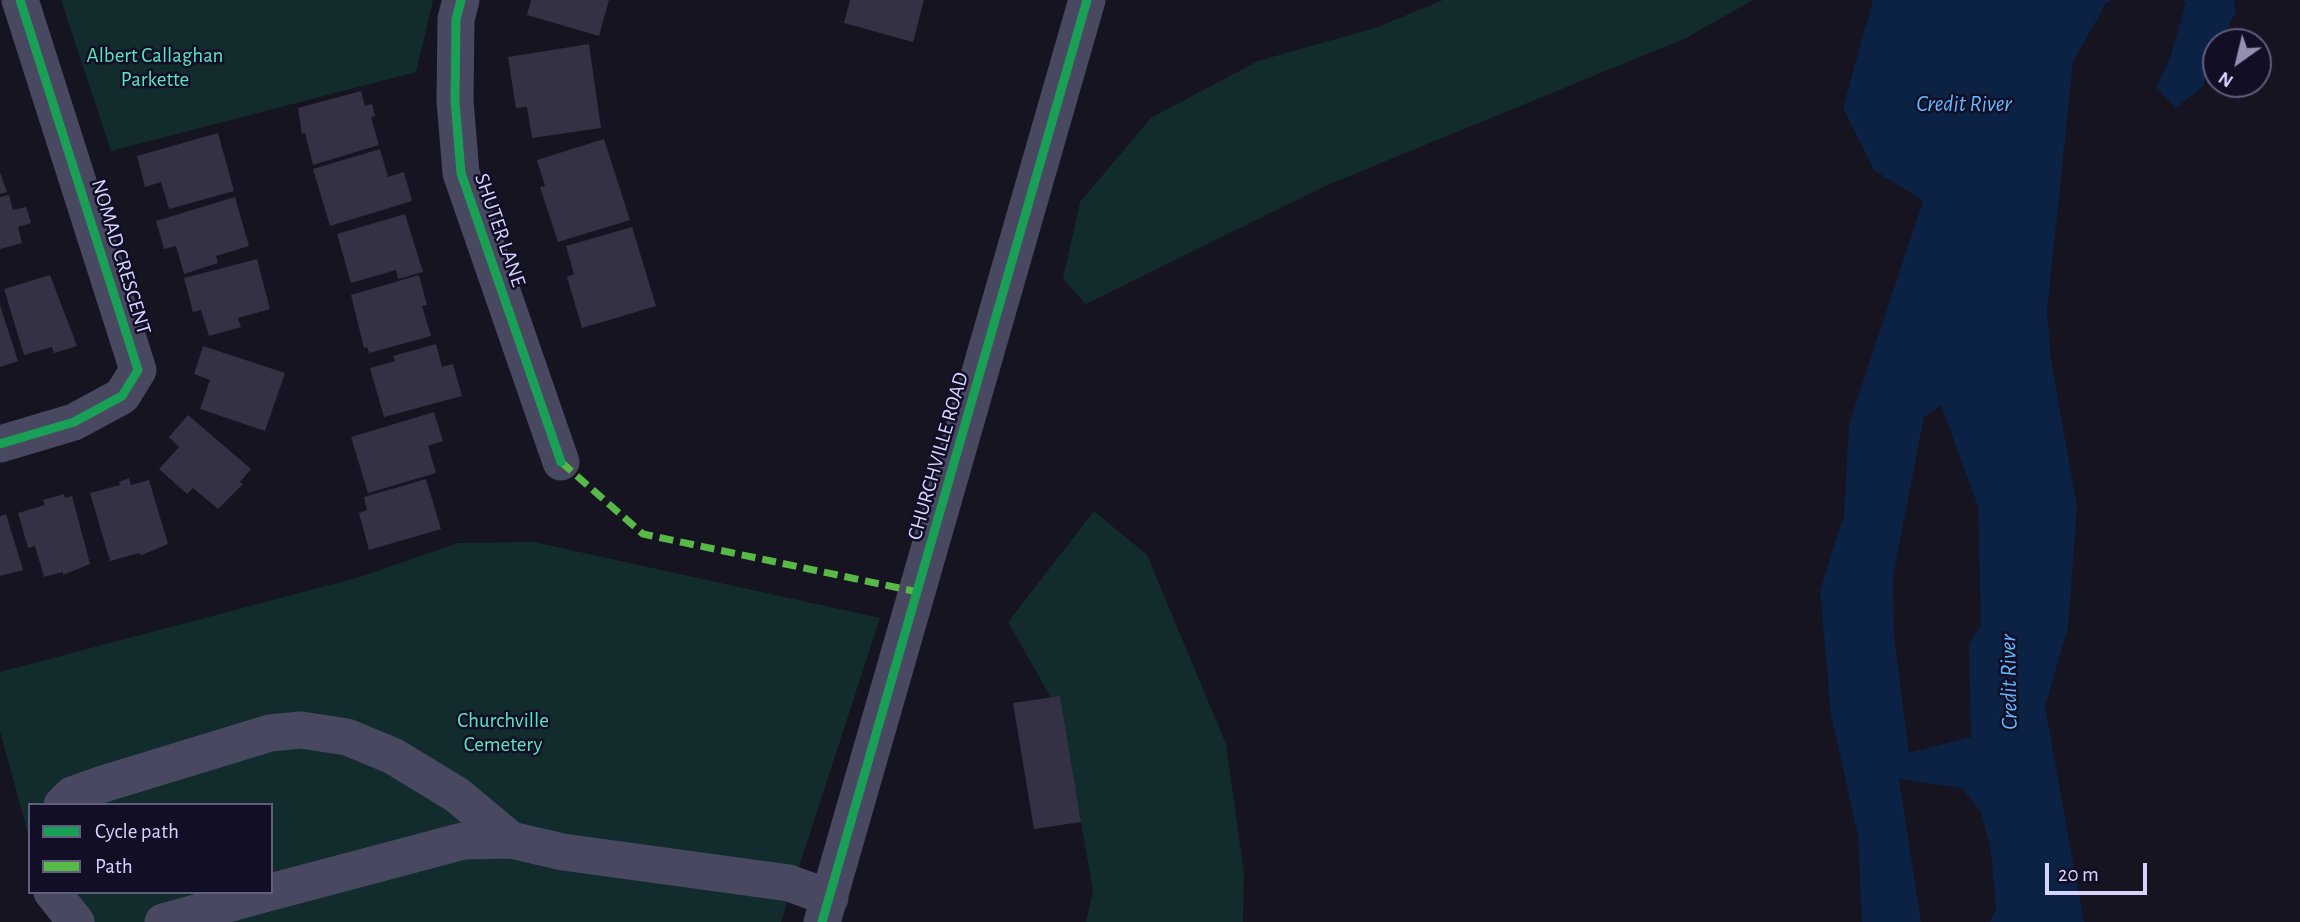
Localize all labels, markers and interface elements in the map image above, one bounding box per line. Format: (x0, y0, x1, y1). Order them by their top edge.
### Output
north arrow (2202, 28, 2272, 98)
park label: Albert Callaghan Parkette (87, 43, 223, 93)
text: N (2215, 68, 2237, 91)
water label: Credit River (1916, 90, 2012, 118)
street label: SHUTER LANE (469, 170, 531, 290)
street label: NOMAD CRESCENT (85, 176, 157, 338)
street label: CHURCHVILLE ROAD (902, 369, 974, 543)
water label: Credit River (1994, 634, 2024, 730)
park label: Churchville Cemetery (457, 708, 549, 758)
legend (28, 803, 273, 894)
text: Cycle path (95, 821, 179, 842)
scale bar (2048, 848, 2150, 892)
text: Path (95, 856, 133, 877)
text: 20 m (2058, 864, 2099, 885)

